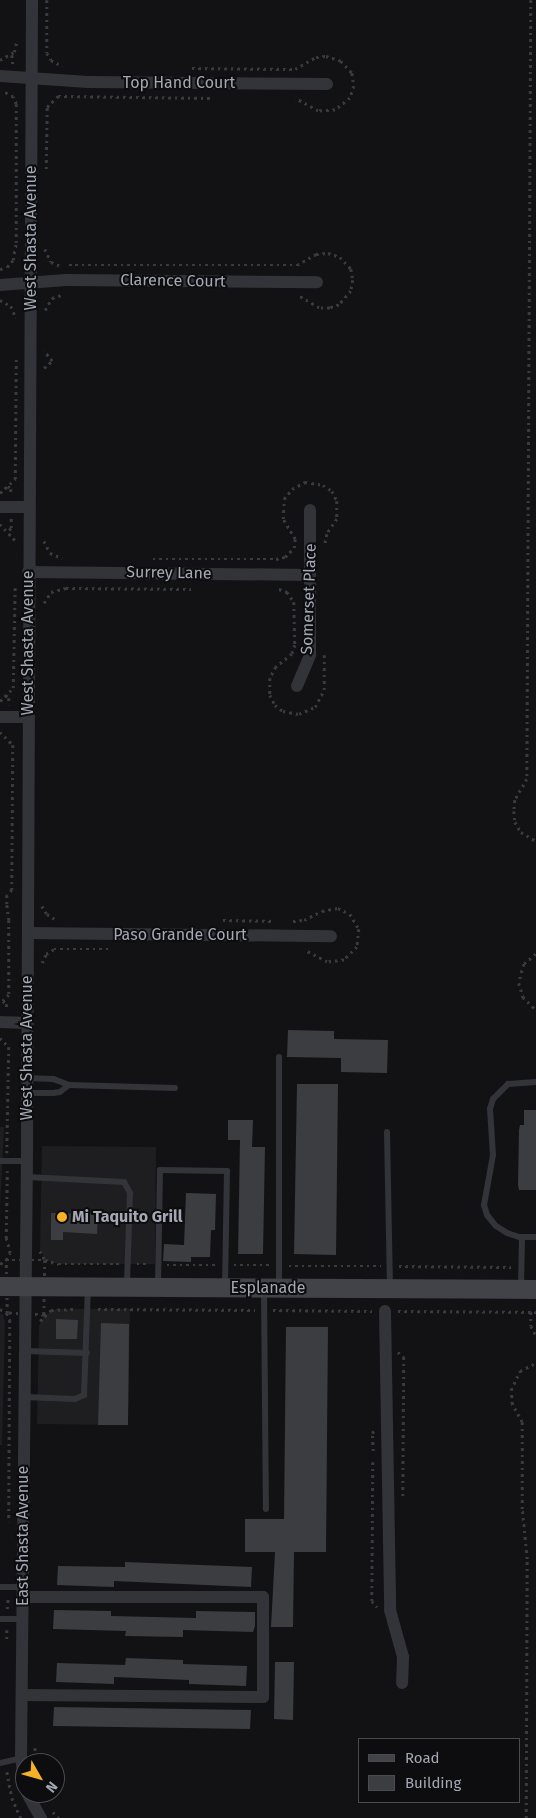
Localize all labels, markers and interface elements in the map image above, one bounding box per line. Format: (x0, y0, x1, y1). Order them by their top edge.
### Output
street label: Top Hand Court (123, 73, 235, 93)
street label: West Shasta Avenue (21, 165, 41, 311)
street label: Clarence Court (120, 270, 226, 292)
street label: Somerset Place (297, 543, 321, 655)
street label: Surrey Lane (126, 563, 212, 583)
street label: West Shasta Avenue (18, 570, 38, 716)
street label: Paso Grande Court (113, 925, 247, 945)
street label: West Shasta Avenue (17, 975, 37, 1121)
place label: Mi Taquito Grill (72, 1207, 183, 1227)
marker: Mi Taquito Grill (56, 1211, 68, 1223)
street label: Esplanade (230, 1278, 306, 1298)
street label: East Shasta Avenue (13, 1466, 33, 1606)
legend (358, 1738, 521, 1803)
text: Road (405, 1749, 440, 1767)
north arrow (15, 1753, 65, 1803)
text: Building (405, 1774, 461, 1792)
text: N (42, 1778, 61, 1796)

